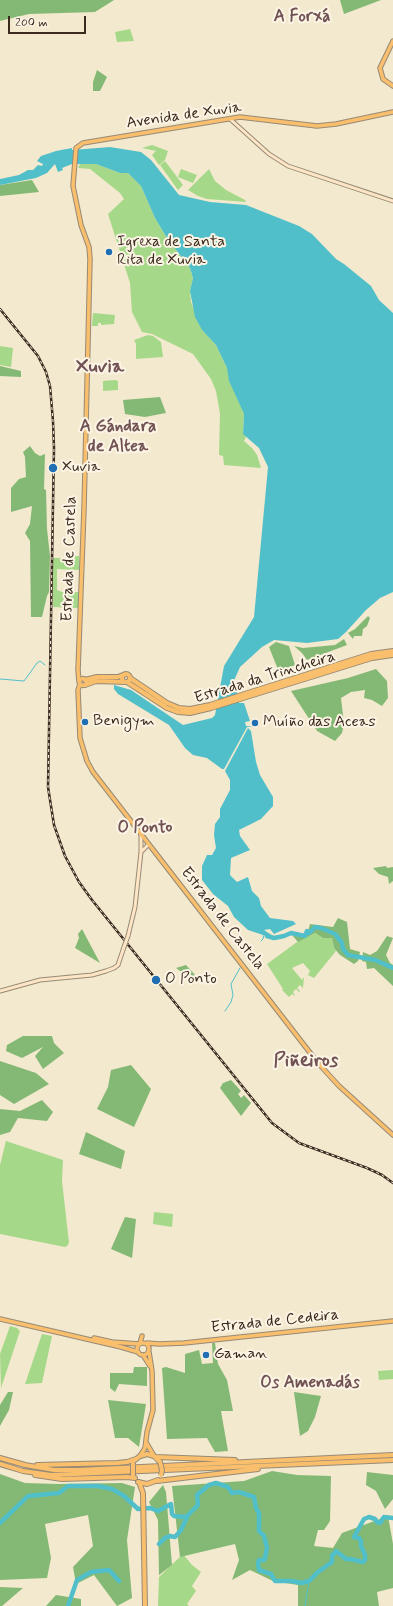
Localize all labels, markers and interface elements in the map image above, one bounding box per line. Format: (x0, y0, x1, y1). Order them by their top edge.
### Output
district label: A Forxá (274, 7, 330, 27)
scale bar (10, 8, 88, 34)
text: 200 m (15, 15, 48, 31)
street label: Avenida de Xuvia (125, 98, 243, 134)
place label: Igrexa de Santa Rita de Xuvia (117, 233, 225, 271)
marker: Igrexa de Santa Rita de Xuvia (104, 247, 114, 257)
district label: Xuvia (76, 356, 124, 380)
district label: A Gándara de Altea (80, 417, 156, 457)
place label: Xuvia (62, 458, 100, 478)
marker: Xuvia (47, 462, 59, 474)
street label: Estrada de Castela (58, 496, 82, 622)
street label: Estrada da Trincheira (192, 647, 338, 709)
place label: Benigym (93, 712, 155, 732)
place label: Muíño das Aceas (263, 713, 376, 733)
marker: Benigym (80, 717, 90, 727)
marker: Muíño das Aceas (250, 718, 260, 728)
district label: O Ponto (118, 818, 172, 838)
street label: Estrada de Castela (176, 864, 268, 974)
place label: O Ponto (165, 970, 217, 990)
marker: O Ponto (150, 974, 162, 986)
district label: Piñeiros (274, 1050, 338, 1074)
street label: Estrada de Cedeira (210, 1306, 340, 1338)
place label: Gaman (214, 1345, 268, 1365)
marker: Gaman (201, 1350, 211, 1360)
district label: Os Amenadás (260, 1373, 360, 1393)

